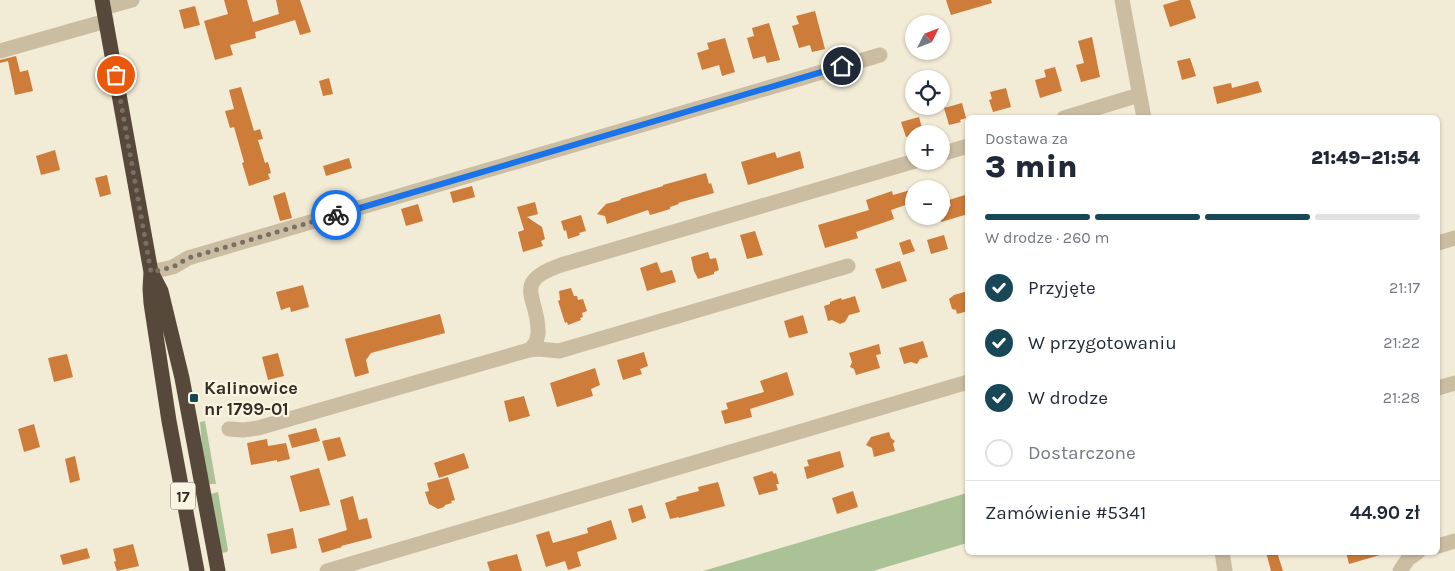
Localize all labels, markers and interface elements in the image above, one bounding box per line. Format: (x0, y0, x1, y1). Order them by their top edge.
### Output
north arrow (905, 15, 950, 60)
map controls (905, 15, 950, 225)
pin (821, 45, 863, 87)
icon: home (828, 52, 856, 80)
pin (95, 54, 137, 96)
icon: bag (102, 61, 130, 89)
button: locate (905, 70, 950, 115)
button: + (905, 125, 950, 170)
text: Dostawa za (985, 129, 1068, 148)
text: 21:49–21:54 (1311, 147, 1420, 169)
text: 3 min (985, 148, 1078, 185)
button: − (905, 180, 950, 225)
courier (311, 190, 361, 240)
icon: bike (322, 201, 350, 229)
text: W drodze · 260 m (985, 228, 1110, 247)
icon: check (985, 274, 1013, 302)
text: Przyjęte (1028, 277, 1096, 299)
text: 21:17 (1389, 278, 1420, 297)
icon: check (985, 329, 1013, 357)
text: W przygotowaniu (1028, 332, 1177, 354)
text: 21:22 (1383, 333, 1420, 352)
place label: Kalinowice nr 1799-01 (204, 377, 298, 420)
icon: check (985, 384, 1013, 412)
text: W drodze (1028, 387, 1108, 409)
text: 21:28 (1383, 388, 1420, 407)
marker: Kalinowice nr 1799-01 (188, 392, 200, 404)
text: Dostarczone (1028, 442, 1136, 464)
road number: 17 (170, 482, 196, 510)
text: Zamówienie #5341 (985, 502, 1146, 524)
text: 44.90 zł (1350, 502, 1420, 524)

